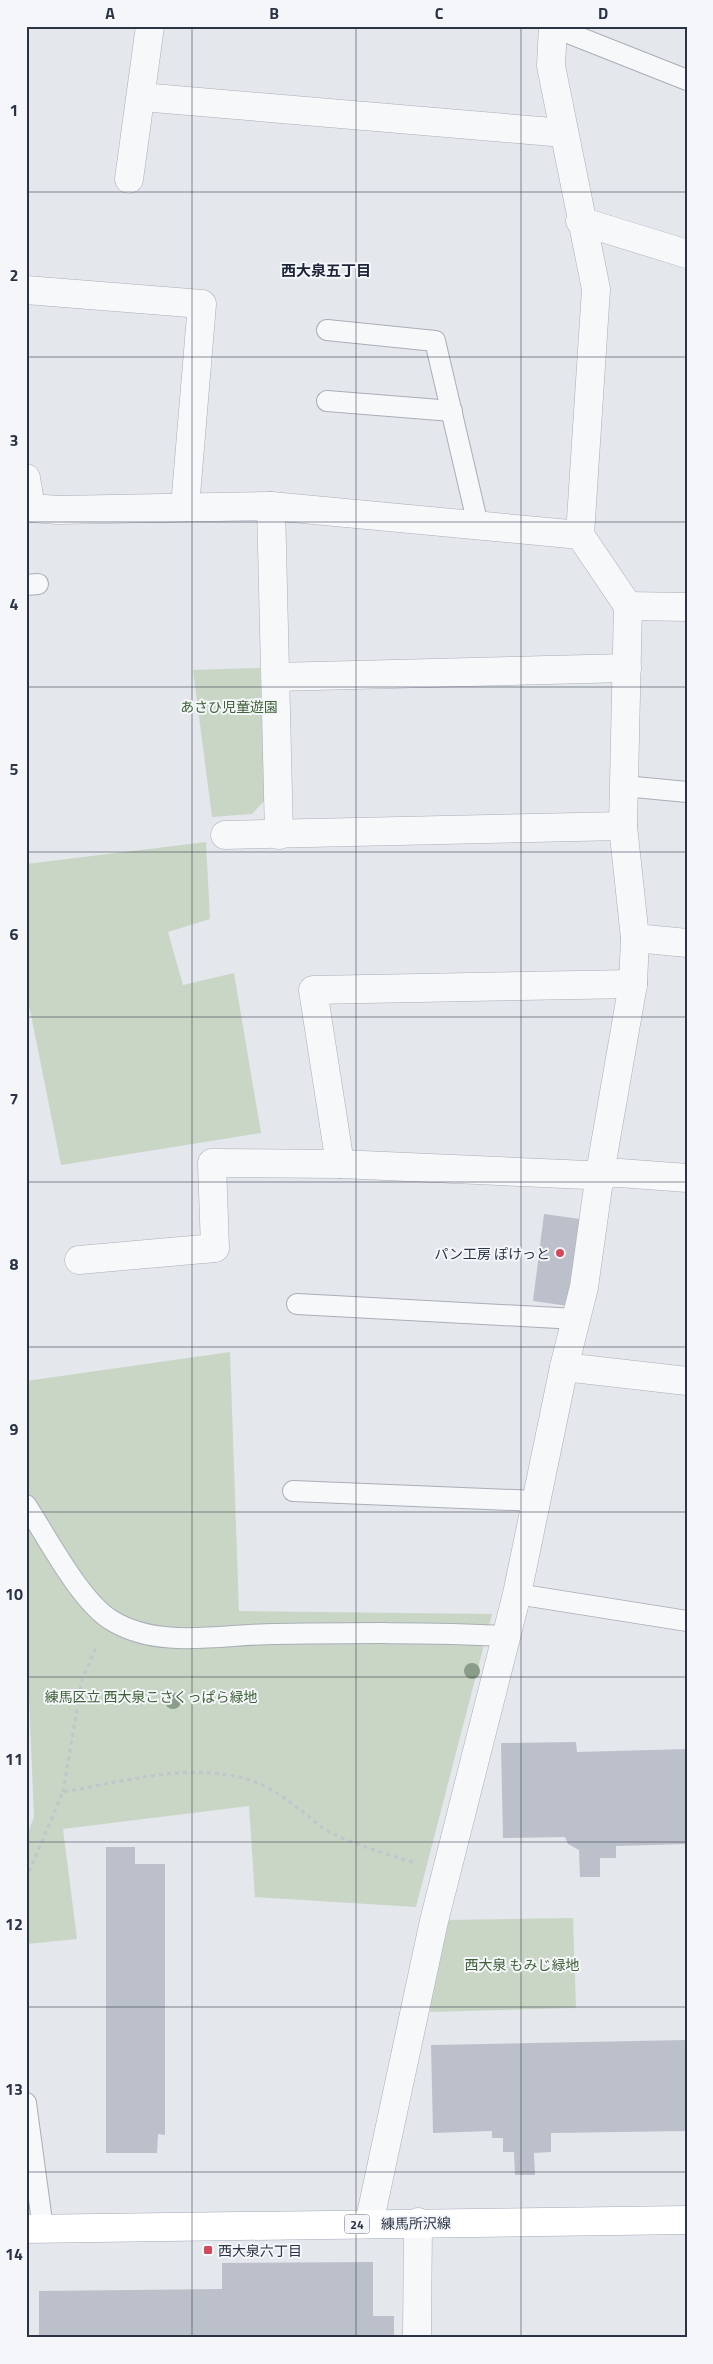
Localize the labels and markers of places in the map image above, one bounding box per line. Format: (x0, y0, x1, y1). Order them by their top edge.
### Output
place label: パン工房 ぽけっと (434, 1243, 550, 1264)
marker: パン工房 ぽけっと (554, 1247, 566, 1259)
place label: 西大泉六丁目 (218, 2240, 302, 2261)
marker: 西大泉六丁目 (202, 2244, 214, 2256)

